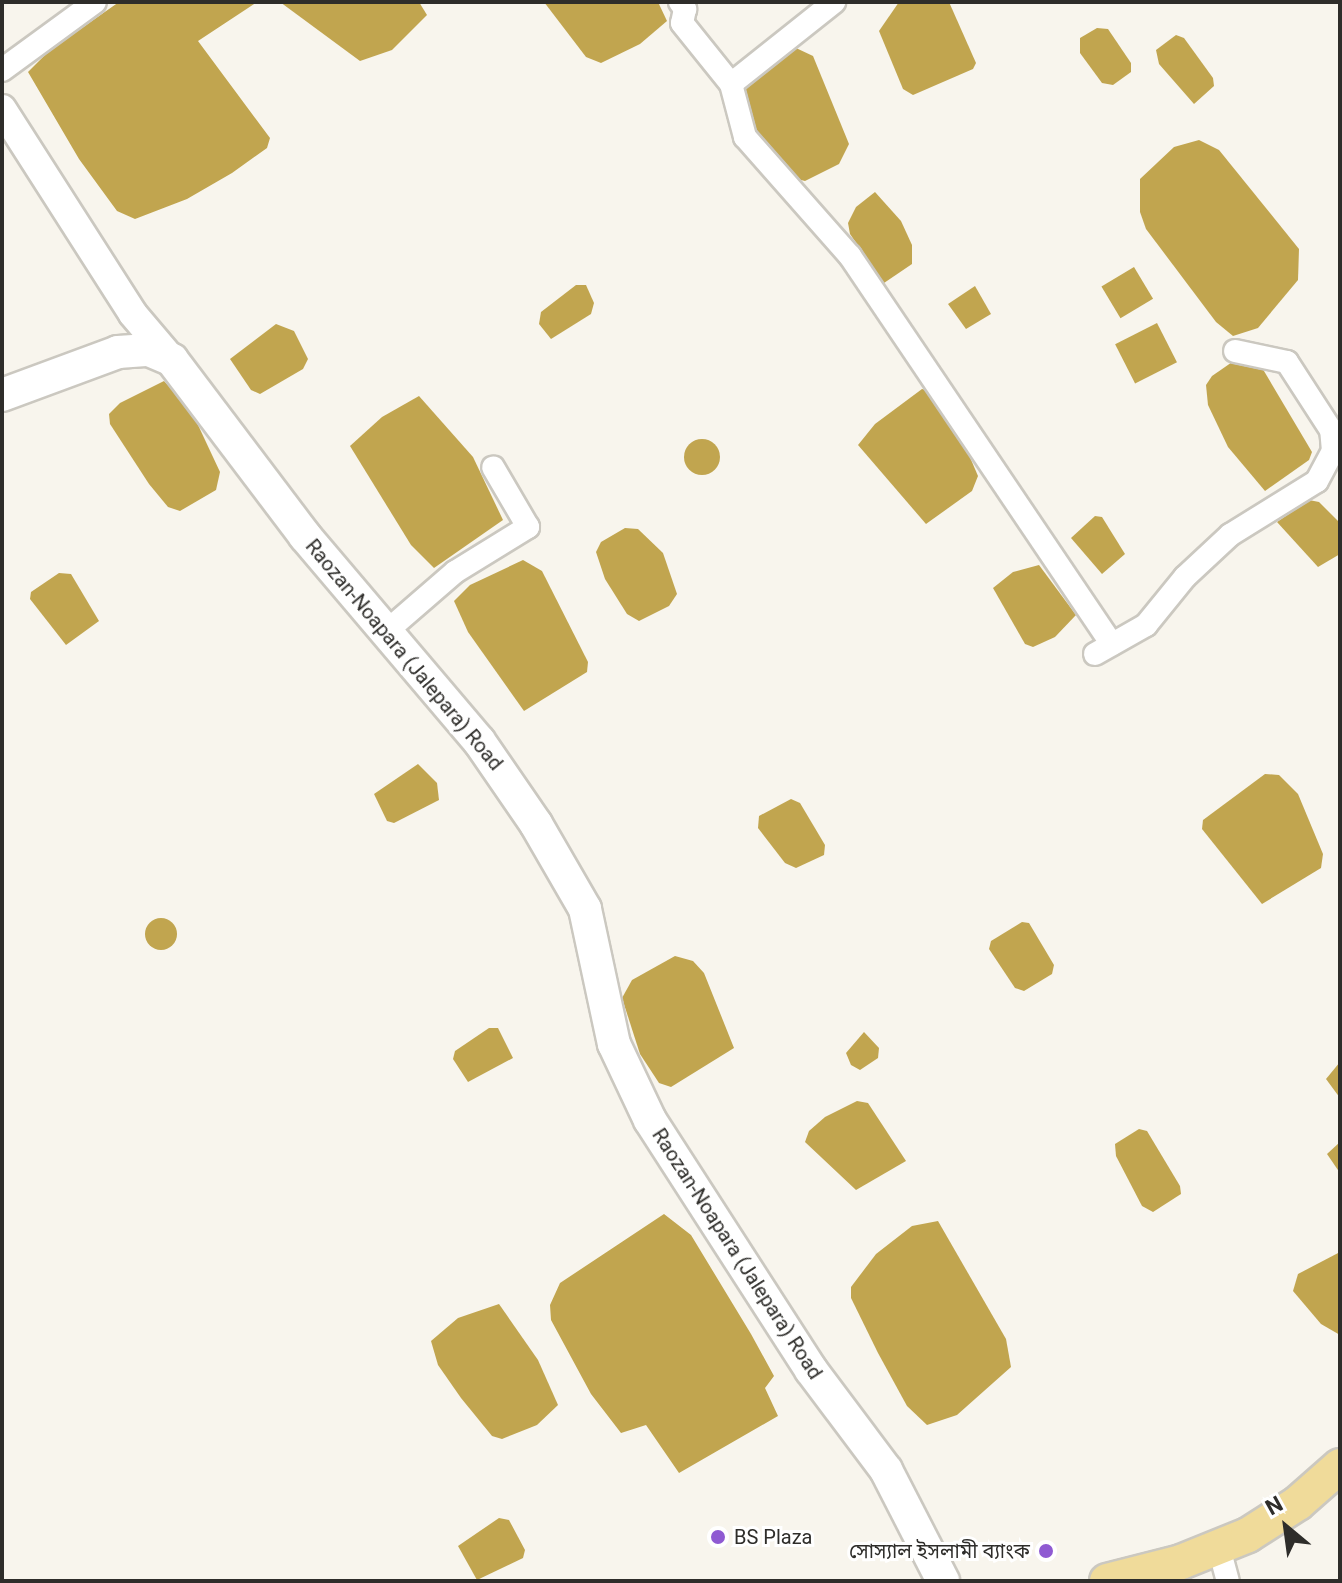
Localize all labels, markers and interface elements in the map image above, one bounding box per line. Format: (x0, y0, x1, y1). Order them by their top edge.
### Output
street label: Raozan-Noapara (Jalepara) Road (300, 535, 508, 775)
street label: Raozan-Noapara (Jalepara) Road (647, 1124, 827, 1384)
north arrow (1246, 1487, 1326, 1567)
text: N (1261, 1491, 1287, 1520)
place label: BS Plaza (734, 1525, 812, 1549)
marker: BS Plaza (709, 1528, 727, 1546)
place label: সোস্যাল ইসলামী ব্যাংক (849, 1539, 1030, 1563)
marker: সোস্যাল ইসলামী ব্যাংক (1037, 1542, 1055, 1560)

